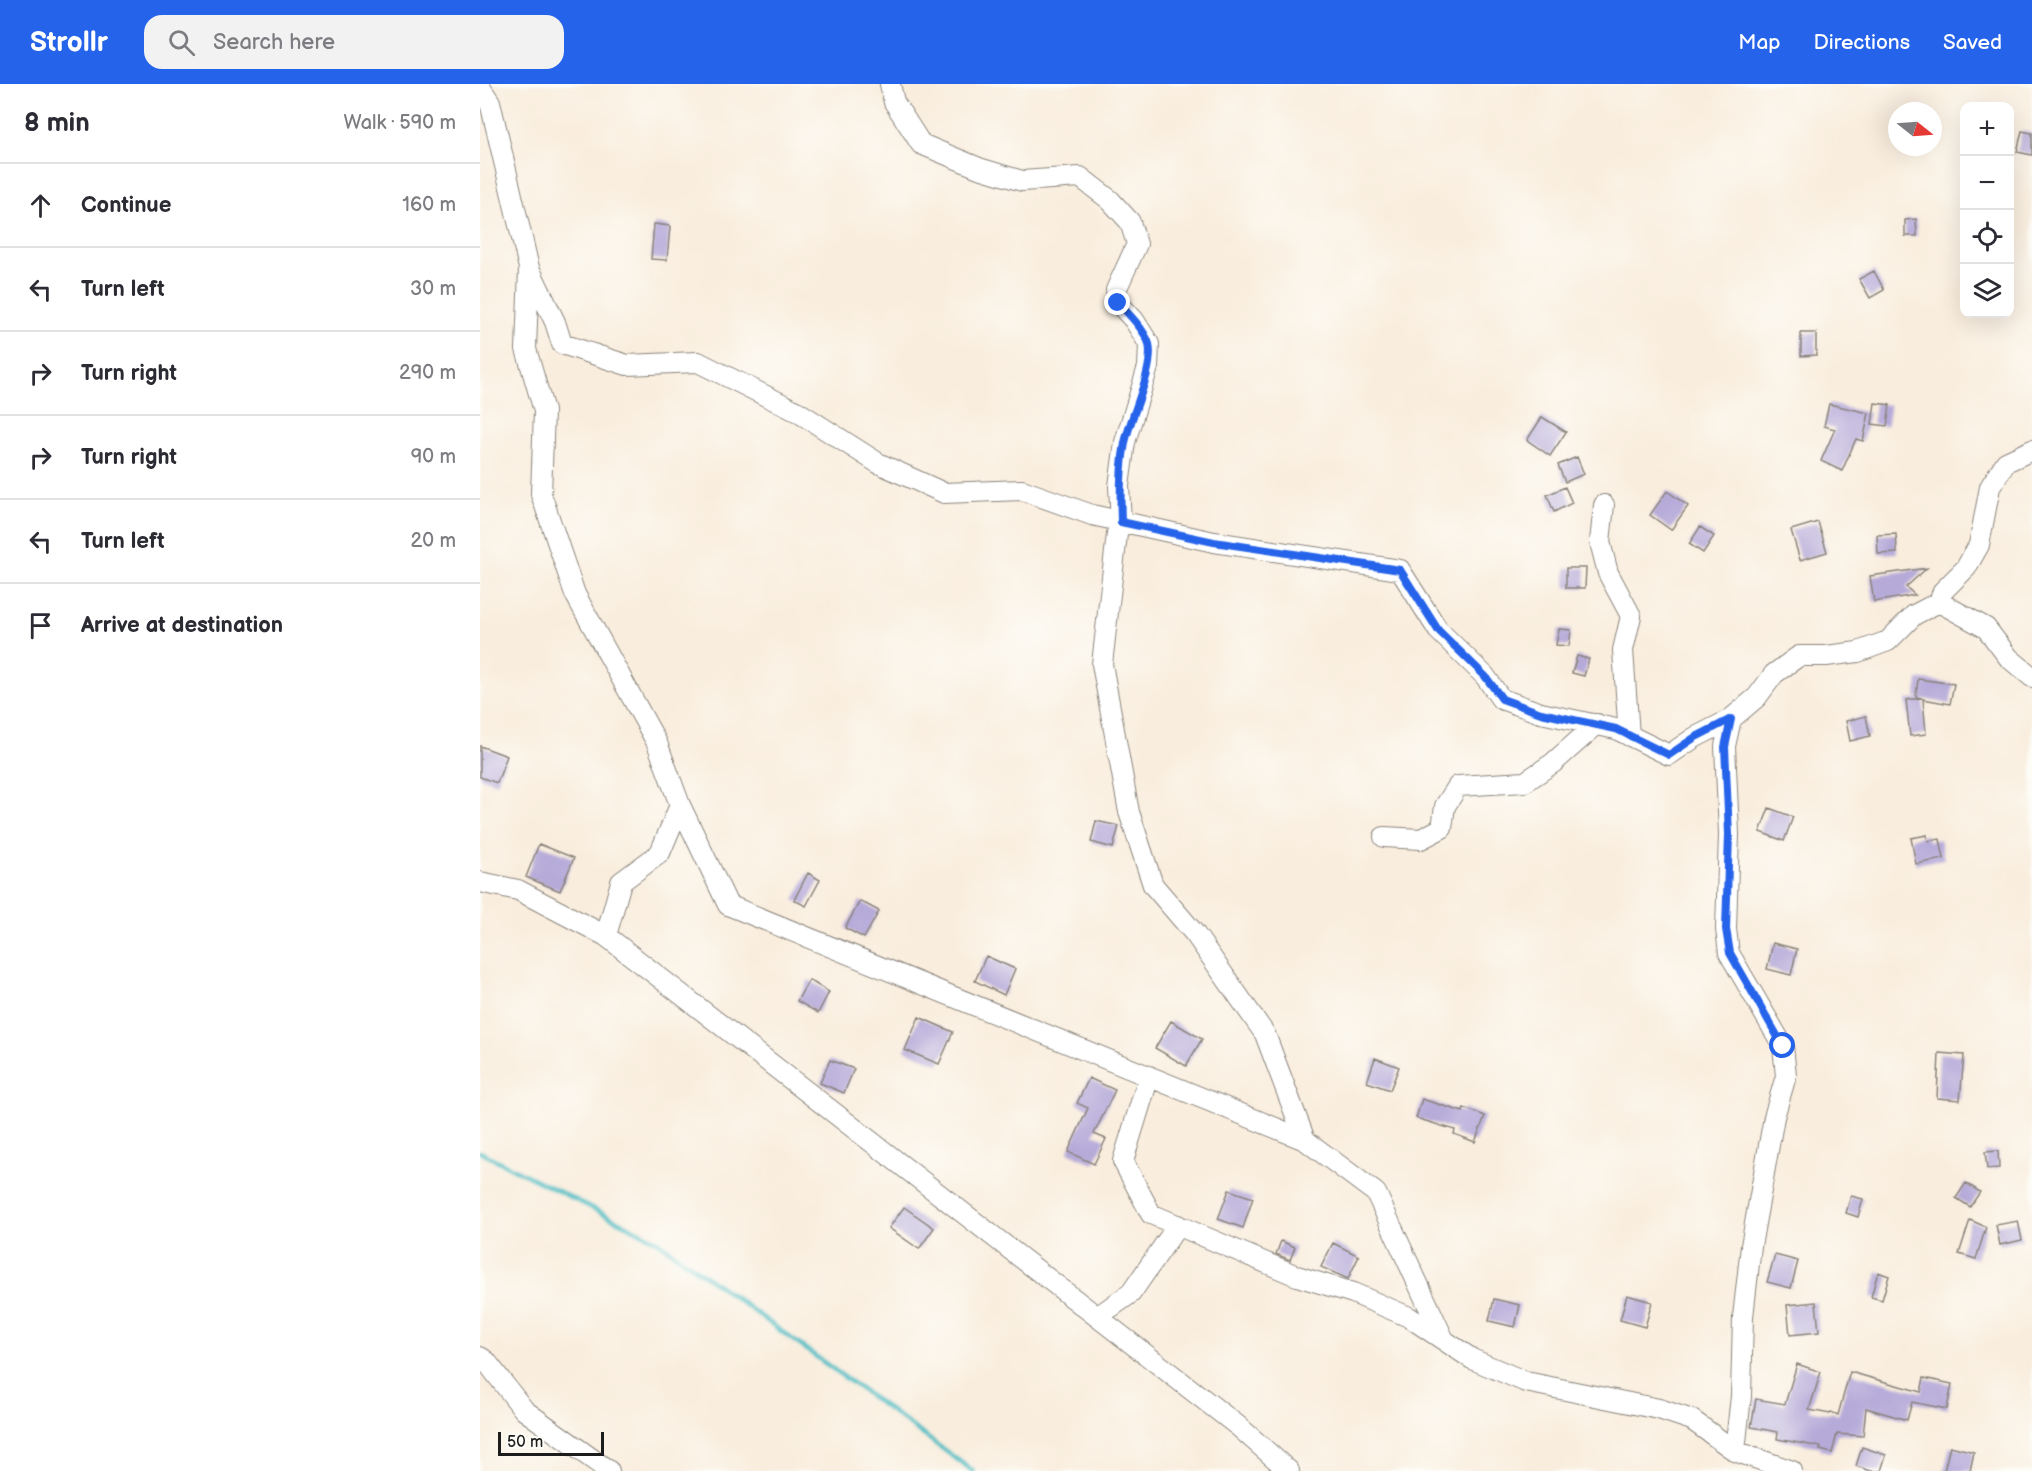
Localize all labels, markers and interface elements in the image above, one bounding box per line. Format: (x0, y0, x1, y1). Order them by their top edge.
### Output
search box (144, 15, 564, 69)
text: Strollr (30, 26, 108, 59)
icon: search (165, 26, 198, 59)
text: Search here (213, 29, 335, 56)
text: Map (1738, 30, 1781, 55)
text: Directions (1814, 30, 1910, 55)
text: Saved (1943, 30, 2002, 55)
north arrow (1888, 102, 1942, 156)
map controls (1960, 102, 2014, 318)
button: + (1960, 102, 2014, 156)
text: 8 min (24, 108, 90, 139)
text: Walk · 590 m (344, 111, 456, 135)
button: − (1960, 156, 2014, 210)
icon: ahead (24, 189, 57, 222)
text: Continue (81, 192, 171, 219)
text: 160 m (402, 193, 456, 217)
button: locate (1960, 210, 2014, 264)
button: layers (1960, 264, 2014, 318)
icon: left (24, 273, 57, 306)
text: Turn left (81, 276, 165, 303)
text: 30 m (410, 277, 456, 301)
route end (1104, 289, 1130, 315)
icon: right (24, 357, 57, 390)
text: Turn right (81, 360, 177, 387)
text: 290 m (399, 361, 456, 385)
icon: right (24, 441, 57, 474)
text: Turn right (81, 444, 177, 471)
text: 90 m (411, 445, 456, 469)
icon: left (24, 525, 57, 558)
text: Turn left (81, 528, 165, 555)
text: 20 m (411, 529, 456, 553)
icon: arrive (24, 609, 57, 642)
text: Arrive at destination (81, 612, 283, 639)
route start (1769, 1032, 1795, 1058)
scale bar (498, 1429, 604, 1456)
text: 50 m (507, 1433, 543, 1452)

